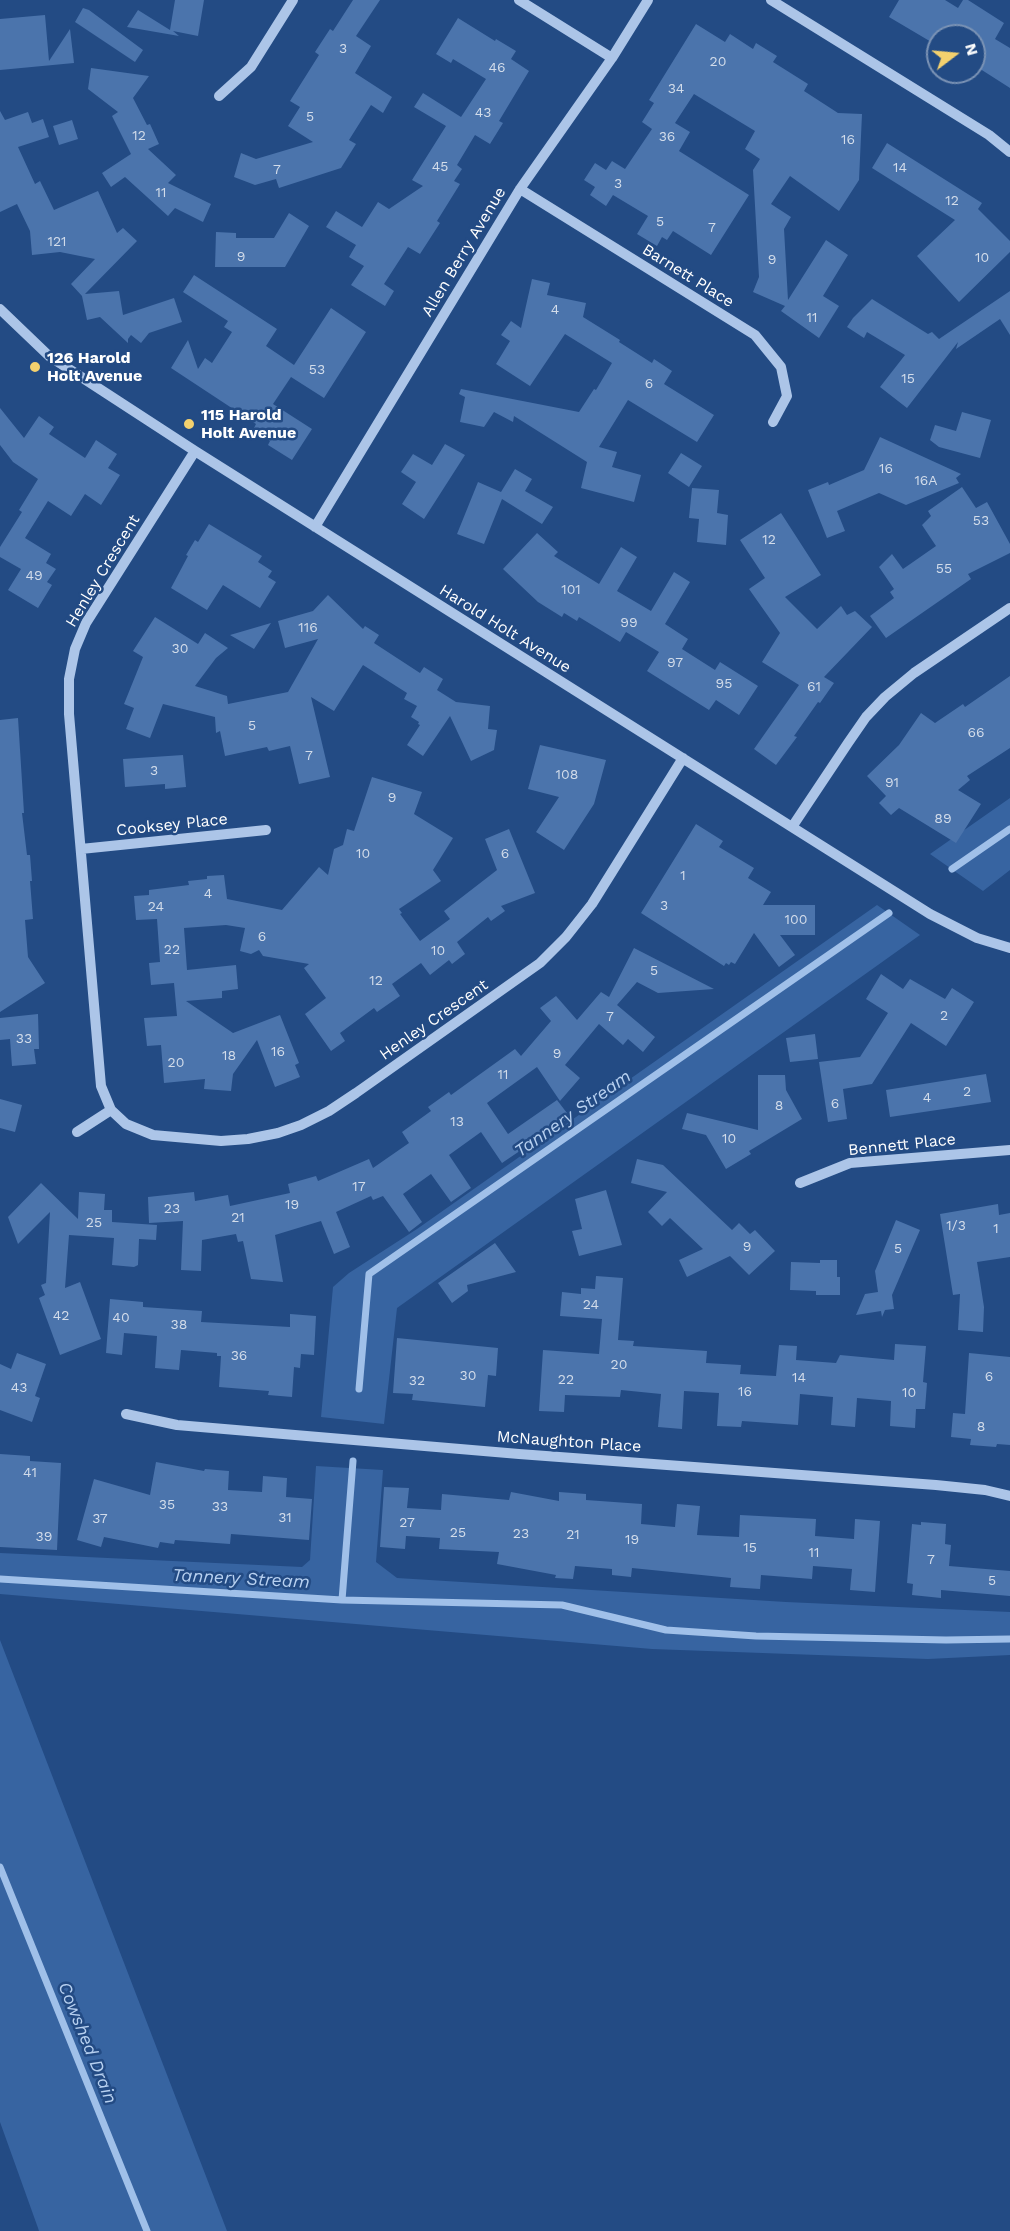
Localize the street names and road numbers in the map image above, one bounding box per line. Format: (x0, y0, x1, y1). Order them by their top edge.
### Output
street label: Allen Berry Avenue (418, 184, 510, 320)
street label: Barnett Place (639, 240, 737, 312)
street label: Henley Crescent (62, 511, 144, 631)
street label: Harold Holt Avenue (436, 581, 574, 677)
street label: Cooksey Place (115, 810, 229, 840)
street label: Henley Crescent (376, 975, 492, 1065)
street label: Bennett Place (847, 1130, 957, 1160)
street label: McNaughton Place (496, 1427, 642, 1457)

